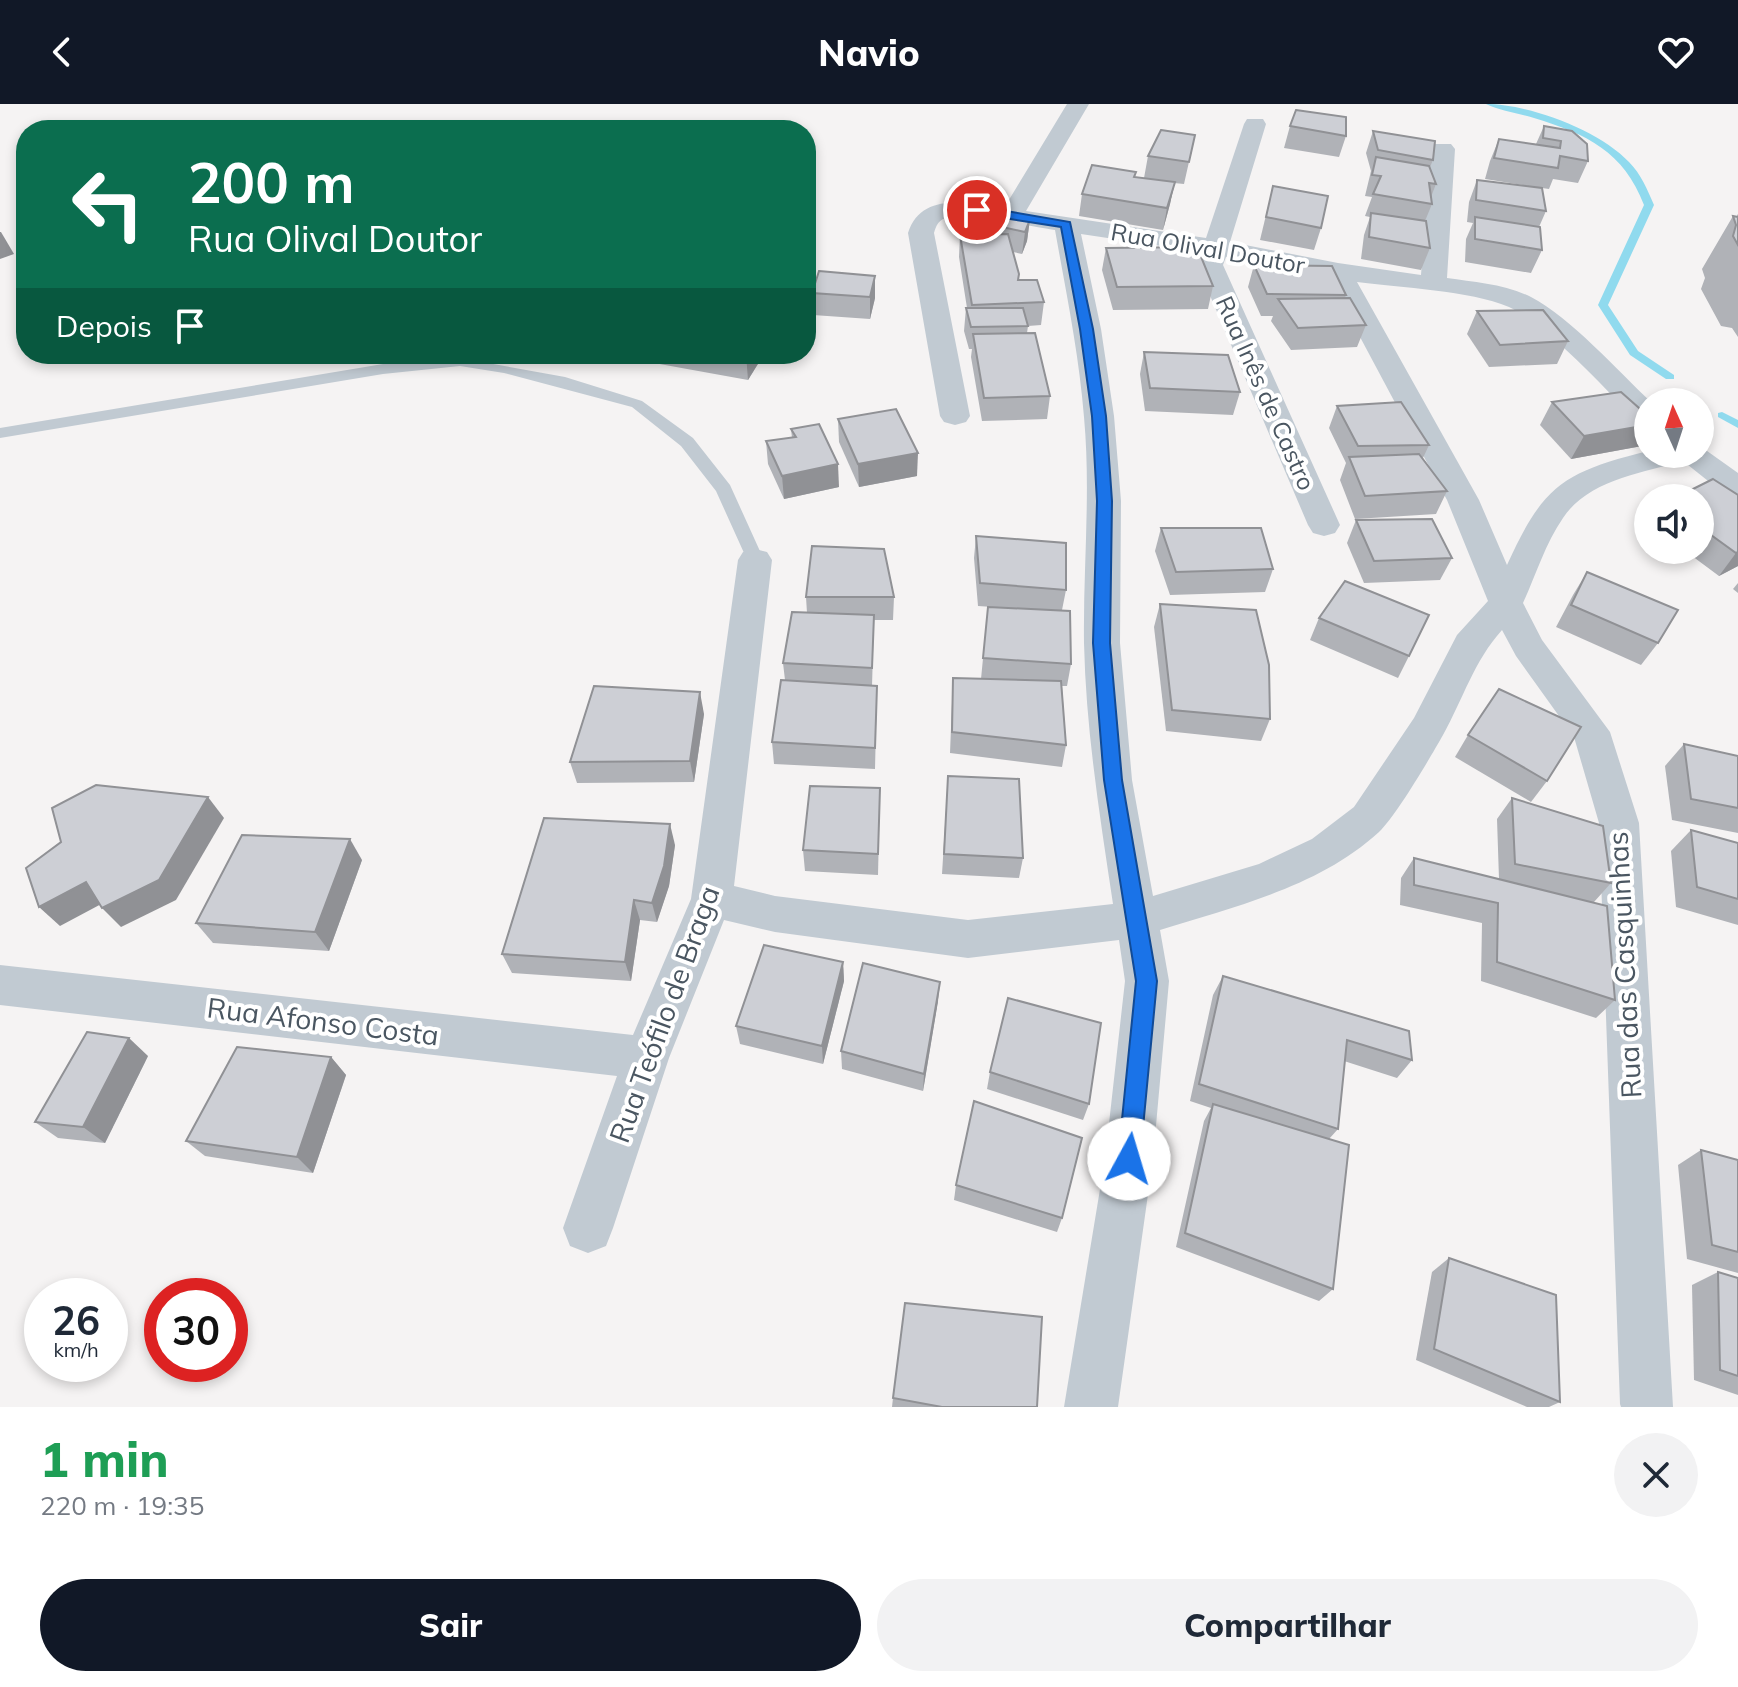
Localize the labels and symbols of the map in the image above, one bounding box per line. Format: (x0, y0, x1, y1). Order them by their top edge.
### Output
pin (943, 176, 1011, 244)
street label: Rua Olival Doutor (1109, 216, 1307, 280)
street label: Rua Inês de Castro (1210, 291, 1322, 495)
north arrow (1634, 388, 1714, 468)
street label: Rua das Casquinhas (1600, 831, 1648, 1099)
street label: Rua Teófilo de Braga (601, 881, 727, 1147)
street label: Rua Afonso Costa (205, 989, 441, 1053)
position arrow (1087, 1117, 1171, 1201)
speed limit sign: 30 (144, 1278, 248, 1382)

